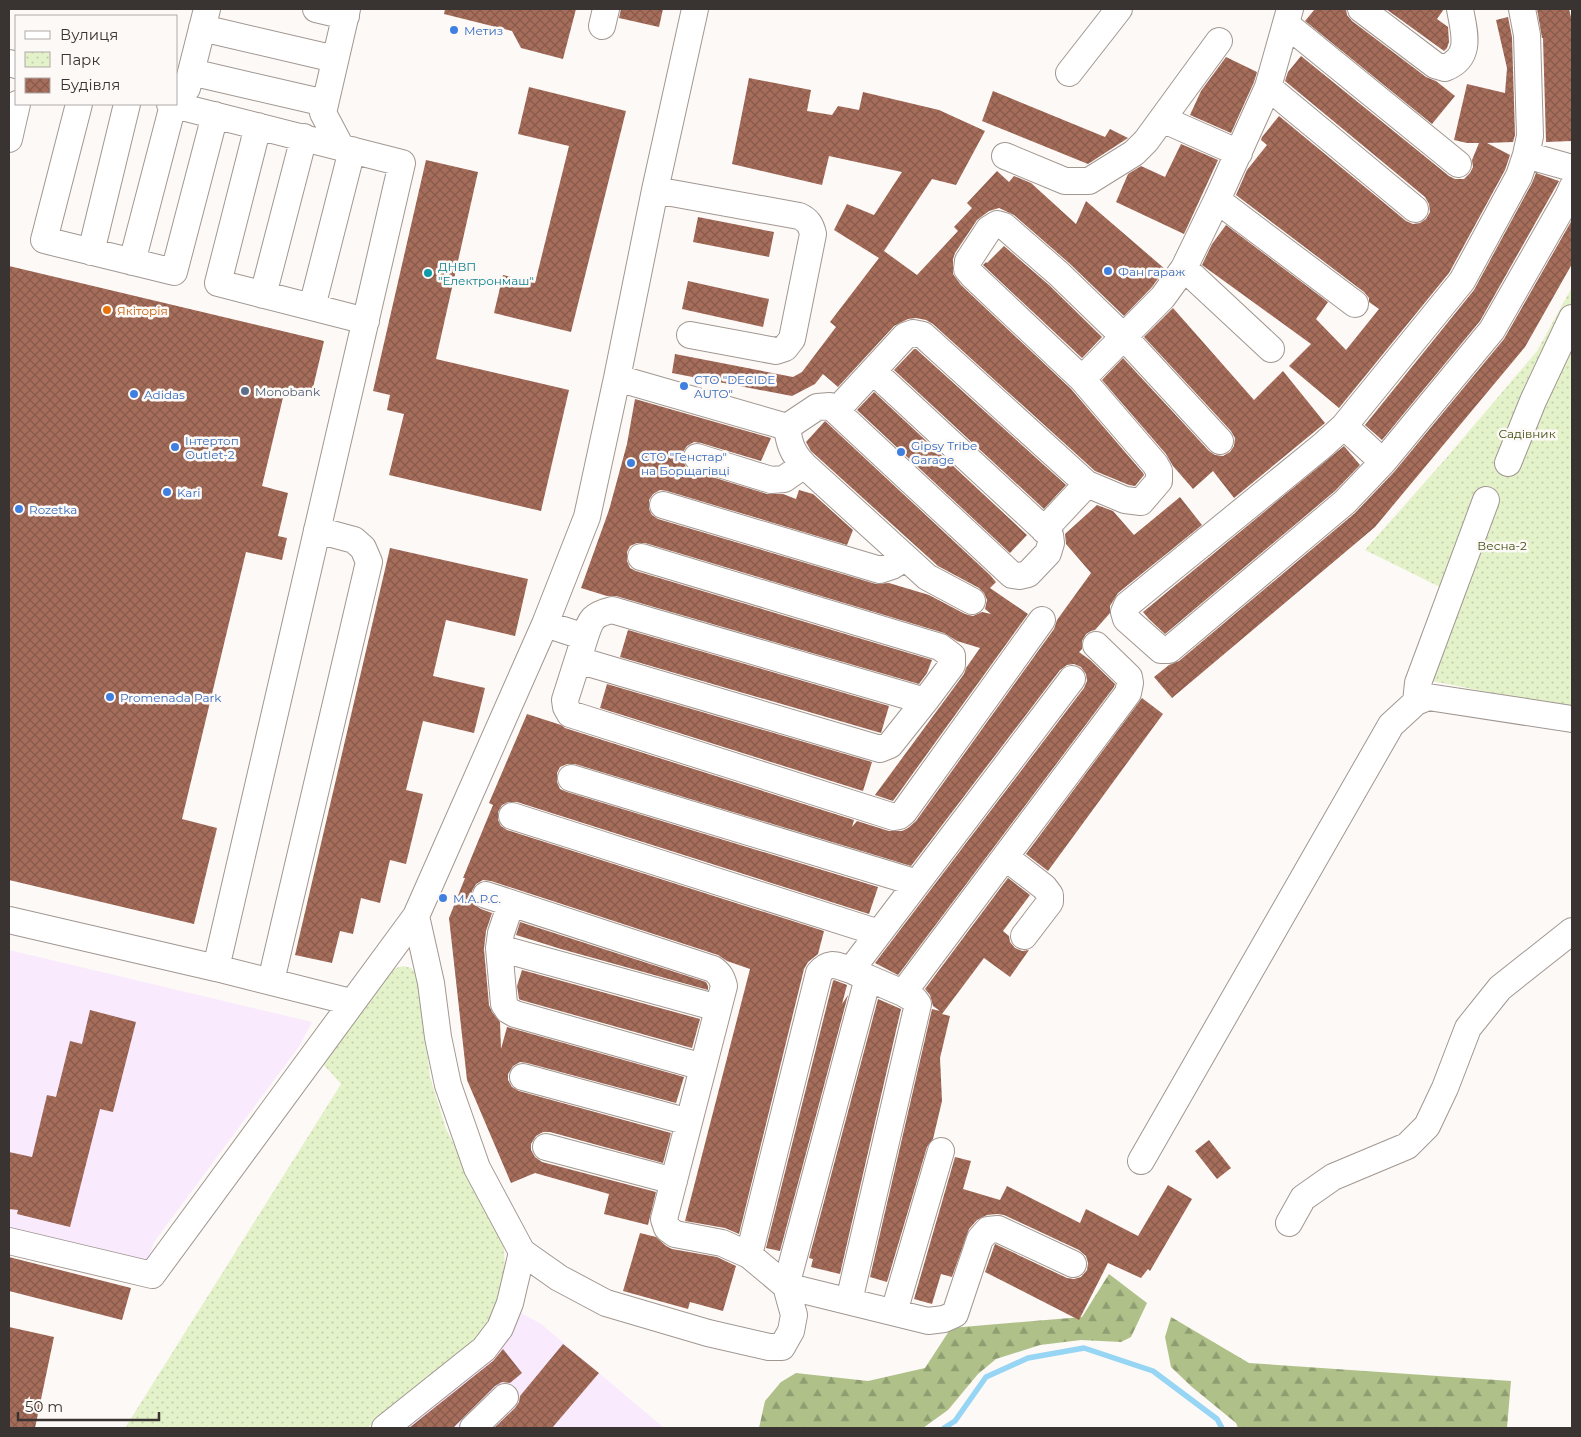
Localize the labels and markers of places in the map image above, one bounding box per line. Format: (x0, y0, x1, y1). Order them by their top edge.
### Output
place label: Метиз (464, 23, 503, 38)
marker: Метиз (448, 24, 460, 36)
place label: ДНВП "Електронмаш" (438, 259, 534, 288)
place label: Фан гараж (1118, 264, 1185, 279)
marker: Фан гараж (1102, 265, 1114, 277)
marker: ДНВП "Електронмаш" (422, 267, 434, 279)
place label: Якіторія (117, 303, 168, 318)
marker: Якіторія (101, 304, 113, 316)
place label: СТО "DECIDE AUTO" (694, 372, 775, 401)
marker: СТО "DECIDE AUTO" (678, 380, 690, 392)
place label: Monobank (255, 384, 321, 399)
marker: Monobank (239, 385, 251, 397)
place label: Adidas (144, 387, 185, 402)
marker: Adidas (128, 388, 140, 400)
place label: Інтертоп Outlet-2 (185, 433, 239, 462)
place label: Gipsy Tribe Garage (911, 438, 977, 467)
marker: Інтертоп Outlet-2 (169, 441, 181, 453)
marker: Gipsy Tribe Garage (895, 446, 907, 458)
place label: СТО "Генстар" на Борщагівці (641, 449, 730, 478)
marker: СТО "Генстар" на Борщагівці (625, 457, 637, 469)
place label: Kari (177, 485, 200, 500)
marker: Kari (161, 486, 173, 498)
place label: Rozetka (29, 502, 77, 517)
marker: Rozetka (13, 503, 25, 515)
place label: Promenada Park (120, 690, 222, 705)
marker: Promenada Park (104, 691, 116, 703)
place label: М.А.Р.С. (453, 891, 501, 906)
marker: М.А.Р.С. (437, 892, 449, 904)

